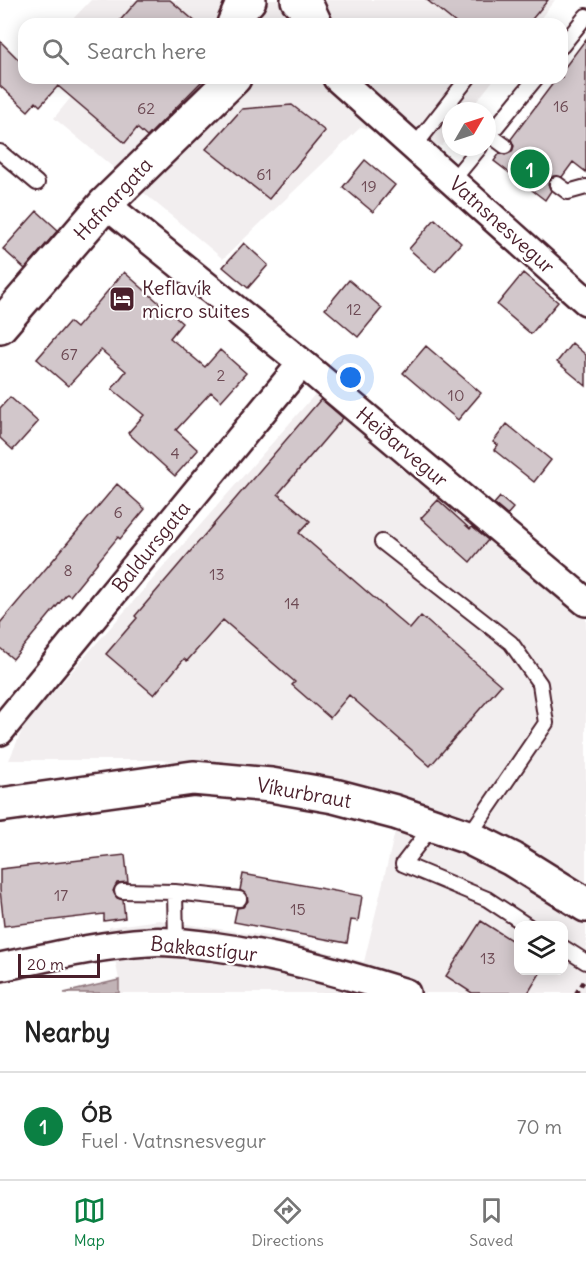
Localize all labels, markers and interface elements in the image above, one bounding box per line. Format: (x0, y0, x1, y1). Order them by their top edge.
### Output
search box (18, 18, 568, 84)
icon: search (39, 35, 72, 68)
text: Search here (87, 37, 206, 65)
house number: 16 (553, 96, 569, 116)
house number: 62 (137, 98, 155, 118)
north arrow (442, 102, 496, 156)
pin: 1 (510, 146, 550, 192)
street label: Hafnargata (68, 152, 157, 245)
house number: 61 (256, 164, 272, 184)
street label: Vatnsnesvegur (444, 171, 560, 279)
house number: 19 (361, 176, 377, 196)
place label: Keflavík micro suites (142, 275, 250, 323)
hotel icon: Keflavík micro suites (107, 284, 137, 314)
house number: 12 (346, 299, 362, 319)
house number: 67 (60, 344, 78, 364)
your location (336, 363, 365, 392)
house number: 2 (217, 365, 226, 385)
house number: 10 (448, 385, 464, 405)
street label: Heiðarvegur (351, 401, 453, 492)
house number: 4 (170, 443, 180, 463)
street label: Baldursgata (106, 496, 195, 597)
house number: 6 (113, 502, 123, 522)
house number: 8 (63, 560, 73, 580)
house number: 13 (209, 564, 225, 584)
house number: 14 (284, 593, 300, 613)
street label: Víkurbraut (255, 772, 354, 813)
house number: 17 (54, 885, 68, 905)
house number: 15 (290, 899, 306, 919)
map controls (514, 921, 568, 975)
button: layers (514, 921, 568, 975)
street label: Bakkastígur (149, 930, 259, 967)
house number: 13 (480, 948, 496, 968)
scale bar (18, 951, 100, 978)
text: 20 m (27, 954, 64, 974)
text: Nearby (24, 1016, 110, 1049)
text: ÓB (81, 1100, 112, 1128)
text: 1 (40, 1114, 47, 1139)
text: 70 m (517, 1114, 562, 1139)
text: Fuel · Vatnsnesvegur (81, 1128, 266, 1153)
tab: Map (73, 1194, 106, 1250)
tab: Directions (251, 1194, 324, 1250)
tab: Saved (469, 1194, 513, 1250)

